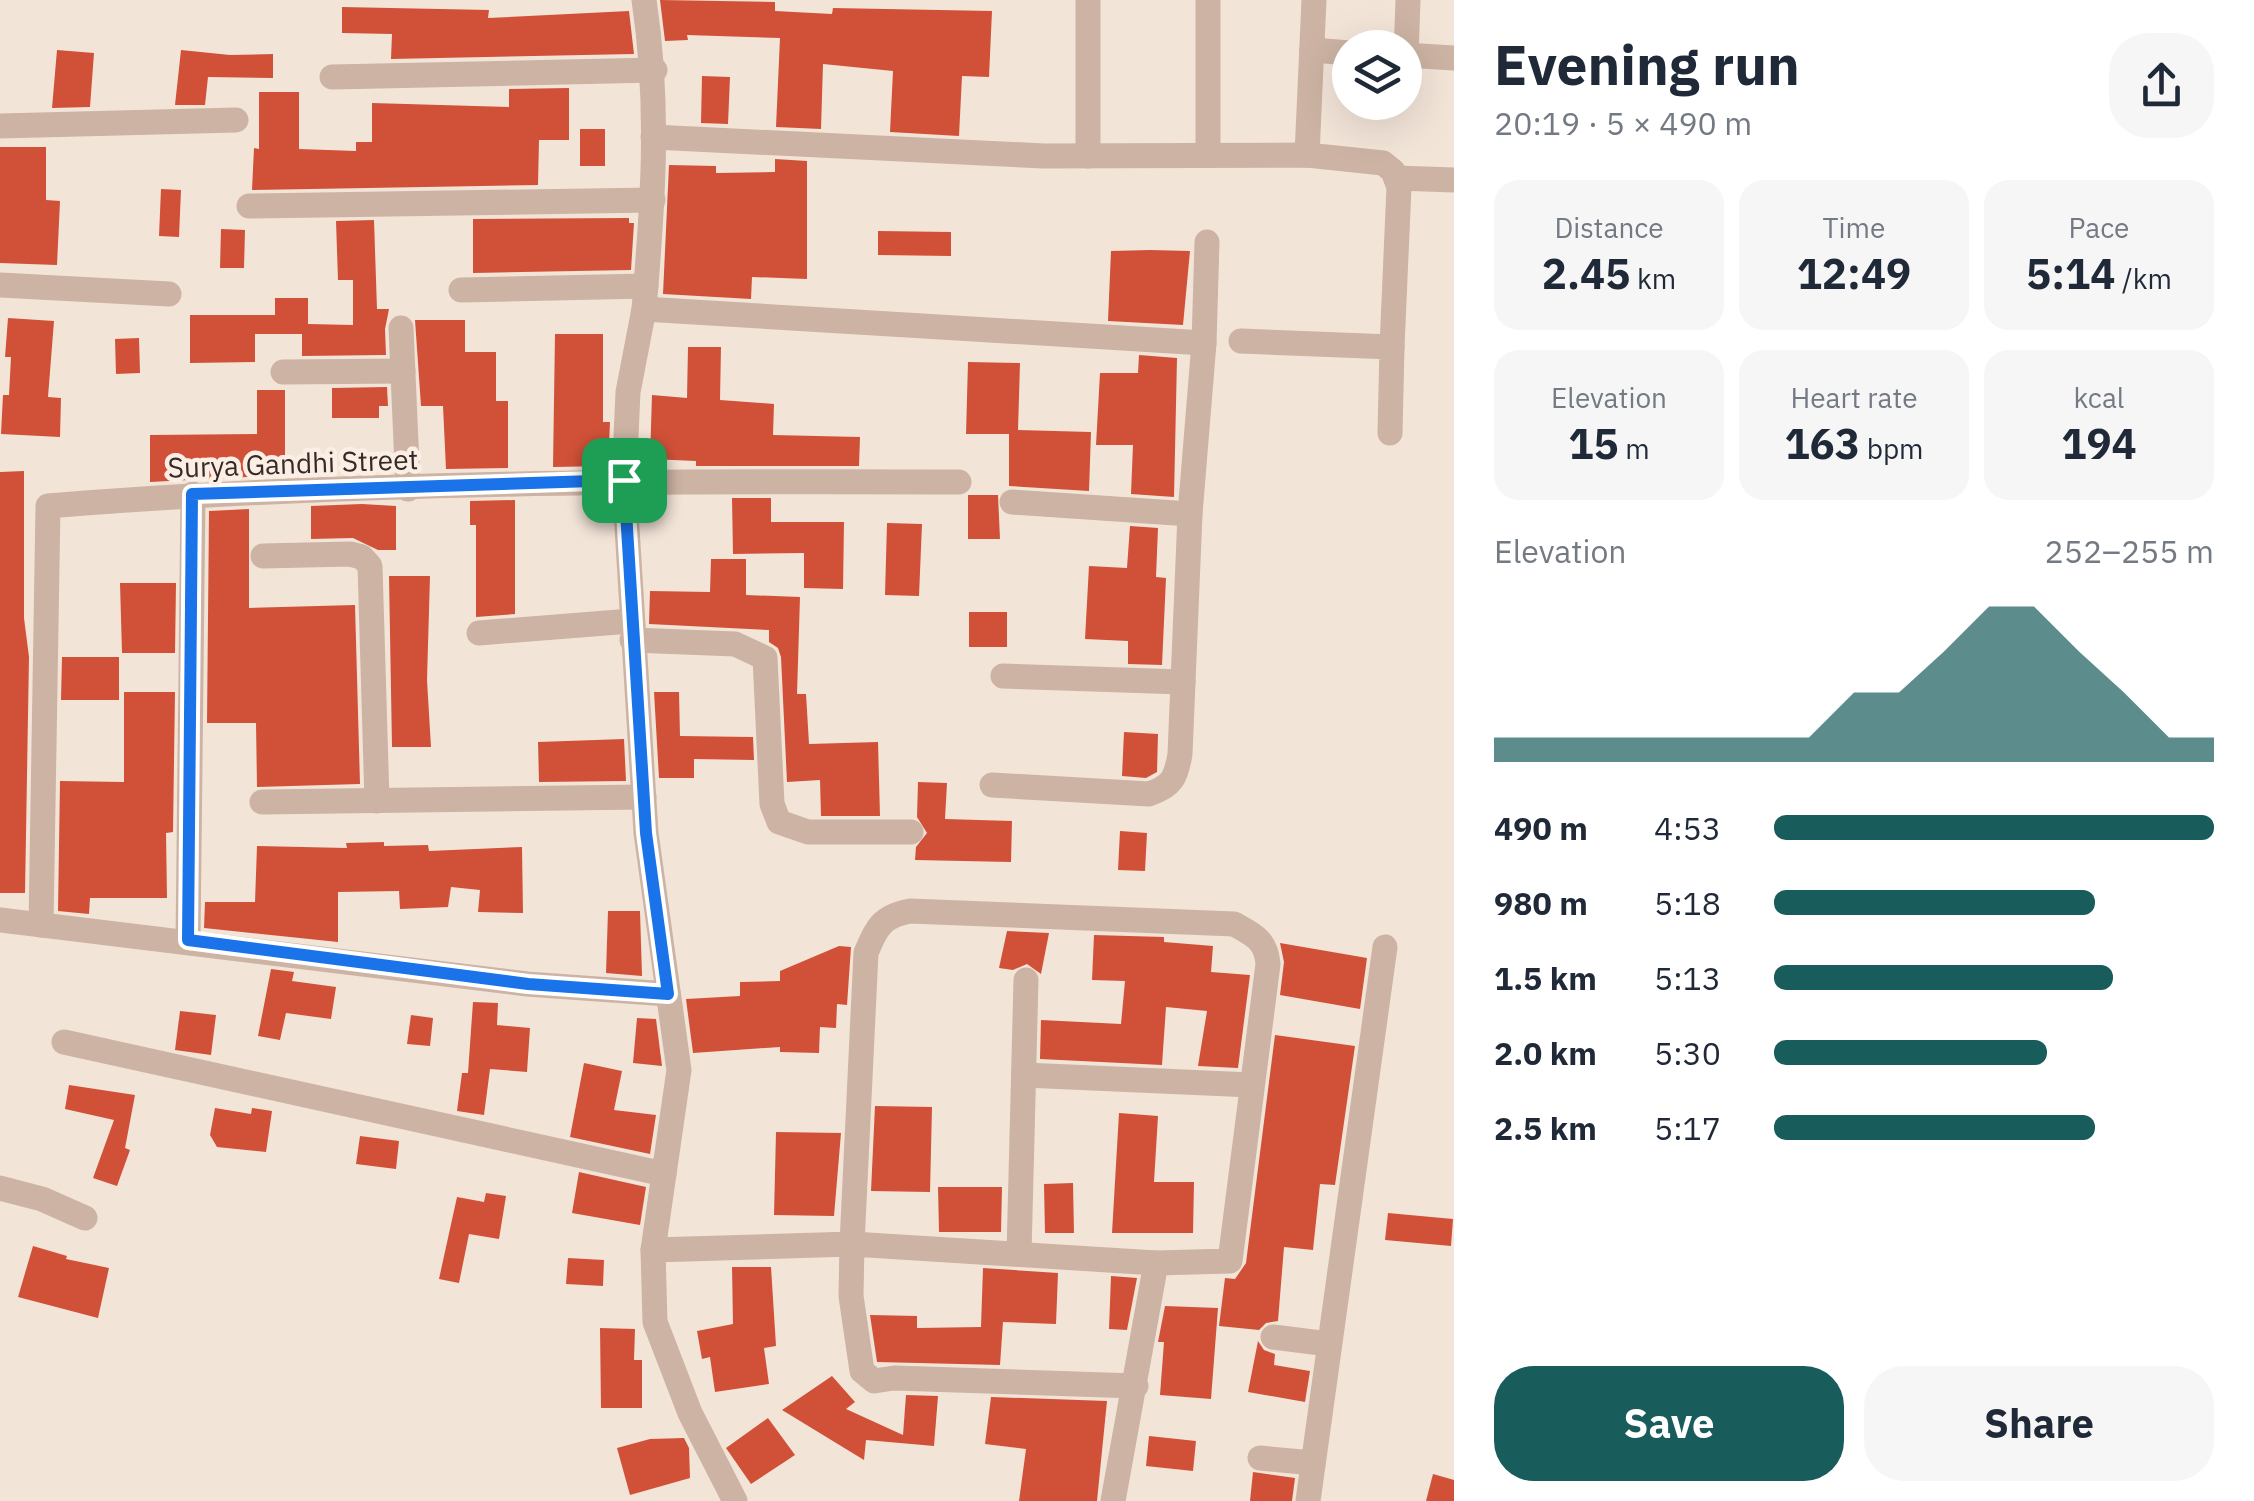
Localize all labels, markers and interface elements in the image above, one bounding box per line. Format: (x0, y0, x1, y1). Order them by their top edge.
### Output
text: Evening run (1494, 29, 1800, 100)
map controls (1332, 30, 1422, 120)
button: layers (1332, 30, 1422, 120)
button: share (2109, 33, 2214, 138)
text: 20:19 · 5 × 490 m (1494, 102, 1752, 144)
text: Distance (1554, 209, 1664, 246)
text: Time (1823, 209, 1885, 246)
text: Pace (2069, 209, 2129, 246)
text: 2.45 (1542, 246, 1630, 301)
text: 12:49 (1797, 246, 1911, 301)
text: 5:14 (2026, 246, 2115, 301)
text: km (1630, 260, 1676, 297)
text: /km (2115, 260, 2172, 297)
text: Elevation (1551, 379, 1667, 416)
text: Heart rate (1790, 379, 1918, 416)
text: kcal (2074, 379, 2124, 416)
text: 15 (1568, 416, 1619, 471)
text: 163 (1784, 416, 1860, 471)
text: 194 (2061, 416, 2137, 471)
text: m (1619, 430, 1650, 467)
text: bpm (1860, 430, 1924, 467)
pin (582, 438, 667, 523)
street label: Surya Gandhi Street (167, 440, 419, 486)
icon: arrive (597, 453, 652, 508)
text: Elevation (1494, 530, 1627, 572)
text: 252–255 m (2044, 530, 2214, 572)
text: 490 m (1494, 807, 1588, 849)
text: 4:53 (1654, 807, 1721, 849)
text: 980 m (1494, 882, 1588, 924)
text: 5:18 (1654, 882, 1721, 924)
text: 1.5 km (1494, 957, 1597, 999)
text: 5:13 (1654, 957, 1721, 999)
text: 2.0 km (1494, 1032, 1597, 1074)
text: 5:30 (1654, 1032, 1721, 1074)
text: 2.5 km (1494, 1107, 1597, 1149)
text: 5:17 (1654, 1107, 1721, 1149)
button: Save (1494, 1366, 1844, 1481)
button: Share (1864, 1366, 2214, 1481)

